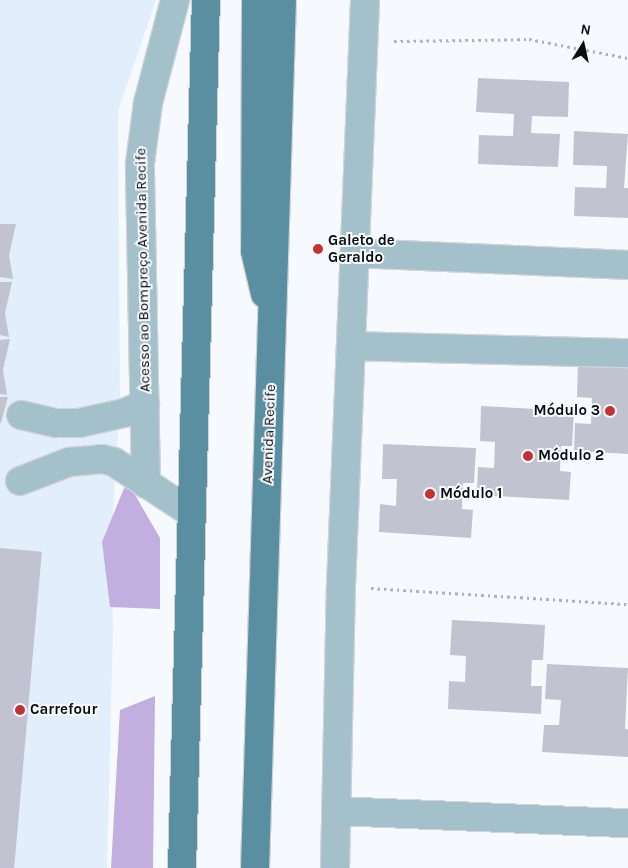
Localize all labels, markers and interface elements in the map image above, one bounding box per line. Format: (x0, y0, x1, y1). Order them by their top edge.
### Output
north arrow (558, 20, 608, 70)
text: N (579, 20, 592, 39)
street label: Acesso ao Bompreço Avenida Recife (132, 148, 154, 392)
place label: Galeto de Geraldo (328, 231, 395, 266)
marker: Galeto de Geraldo (312, 243, 324, 255)
street label: Avenida Recife (258, 384, 280, 484)
place label: Módulo 3 (534, 402, 600, 420)
marker: Módulo 3 (604, 405, 616, 417)
place label: Módulo 2 (538, 447, 604, 465)
marker: Módulo 2 (522, 450, 534, 462)
place label: Módulo 1 (440, 485, 502, 503)
marker: Módulo 1 (424, 488, 436, 500)
place label: Carrefour (30, 701, 97, 719)
marker: Carrefour (14, 704, 26, 716)

